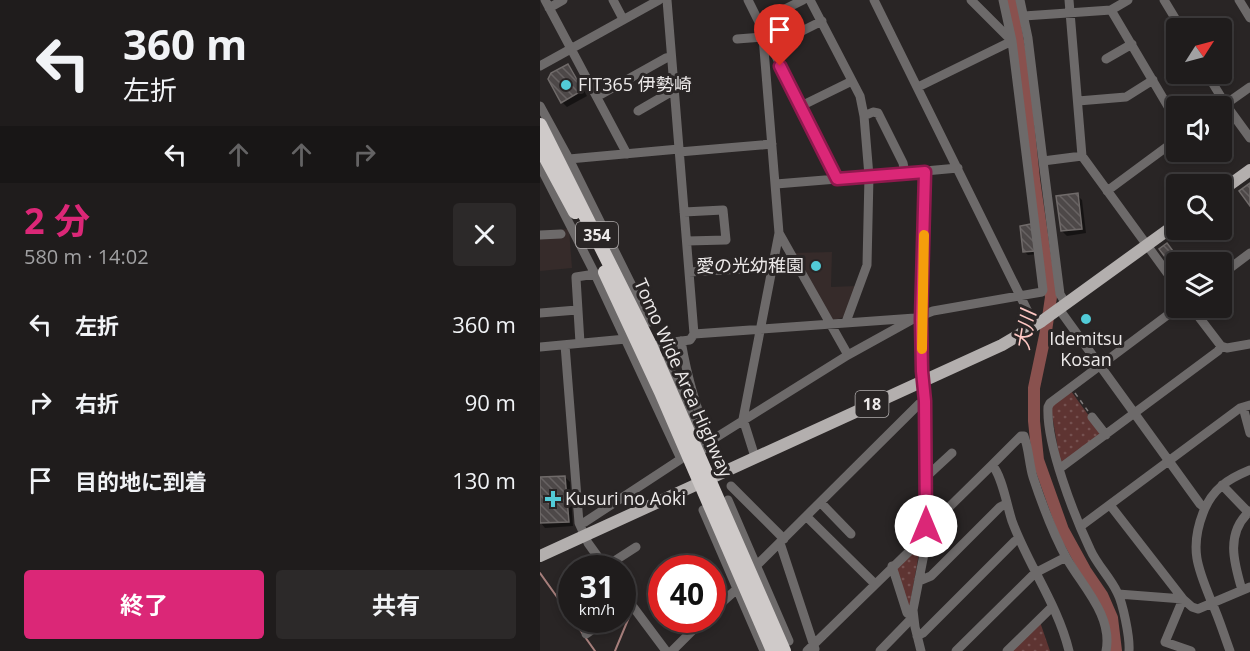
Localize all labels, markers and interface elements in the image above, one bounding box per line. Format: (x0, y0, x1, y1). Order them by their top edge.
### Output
pin (754, 4, 805, 66)
icon: arrive (763, 13, 796, 46)
text: 360 m (123, 15, 247, 72)
north arrow (1166, 18, 1232, 84)
map controls (1166, 18, 1232, 318)
icon: left (24, 24, 102, 102)
text: 左折 (123, 71, 177, 108)
place label: FIT365 伊勢崎 (578, 72, 692, 96)
marker: FIT365 伊勢崎 (559, 78, 573, 92)
button: sound (1166, 96, 1232, 162)
icon: left (159, 138, 192, 171)
icon: ahead (222, 138, 255, 171)
icon: ahead (285, 138, 318, 171)
icon: right (348, 138, 381, 171)
button: search (1166, 174, 1232, 240)
text: 2 分 (24, 196, 90, 245)
button: close (453, 203, 516, 266)
road number: 354 (576, 222, 618, 248)
text: 580 m · 14:02 (24, 243, 149, 270)
button: layers (1166, 252, 1232, 318)
place label: 愛の光幼稚園 (696, 253, 804, 277)
marker: 愛の光幼稚園 (809, 259, 823, 273)
street label: Tomo Wide Area Highway (629, 275, 739, 482)
water label: 大川 (1008, 306, 1042, 352)
icon: left (24, 308, 57, 341)
text: 360 m (452, 309, 516, 339)
text: 左折 (75, 310, 119, 340)
marker: Idemitsu Kosan (1079, 312, 1093, 326)
place label: Idemitsu Kosan (1049, 326, 1123, 371)
icon: right (24, 386, 57, 419)
text: 90 m (465, 387, 516, 417)
text: 右折 (75, 388, 119, 418)
road number: 18 (856, 391, 888, 417)
icon: arrive (24, 464, 57, 497)
text: 130 m (452, 465, 516, 495)
text: 目的地に到着 (75, 466, 207, 496)
place label: Kusuri no Aoki (565, 486, 686, 510)
marker: Kusuri no Aoki (546, 492, 560, 506)
position arrow (894, 494, 958, 558)
speed limit sign: 40 (648, 555, 726, 633)
text: 31 (580, 566, 614, 607)
button: 終了 (24, 570, 264, 639)
button: 共有 (276, 570, 516, 639)
text: km/h (579, 599, 615, 619)

